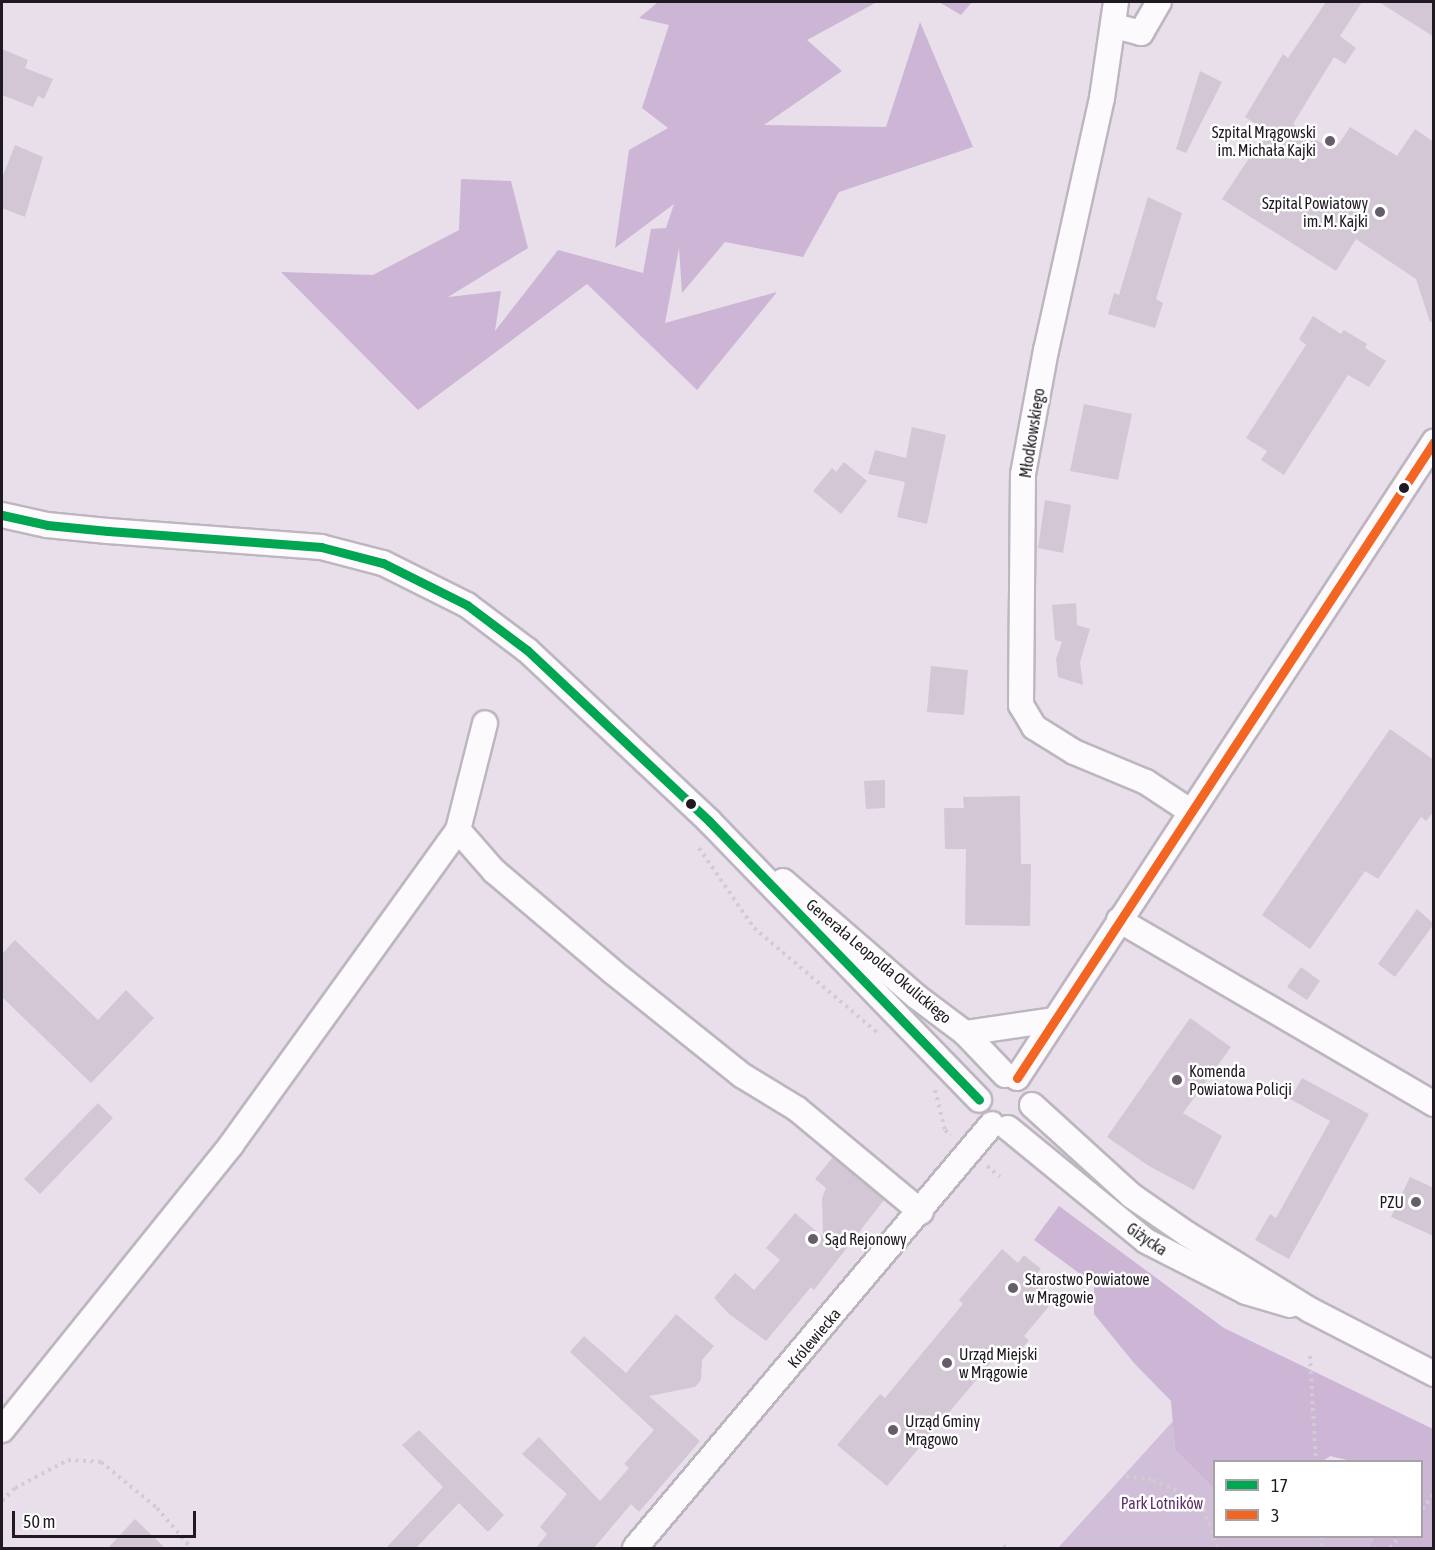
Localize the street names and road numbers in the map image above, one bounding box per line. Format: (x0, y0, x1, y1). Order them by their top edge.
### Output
street label: Młodkowskiego (1015, 387, 1049, 479)
street label: Generała Leopolda Okulickiego (803, 895, 955, 1027)
street label: Giżycka (1123, 1219, 1171, 1259)
street label: Królewiecka (783, 1304, 845, 1372)

